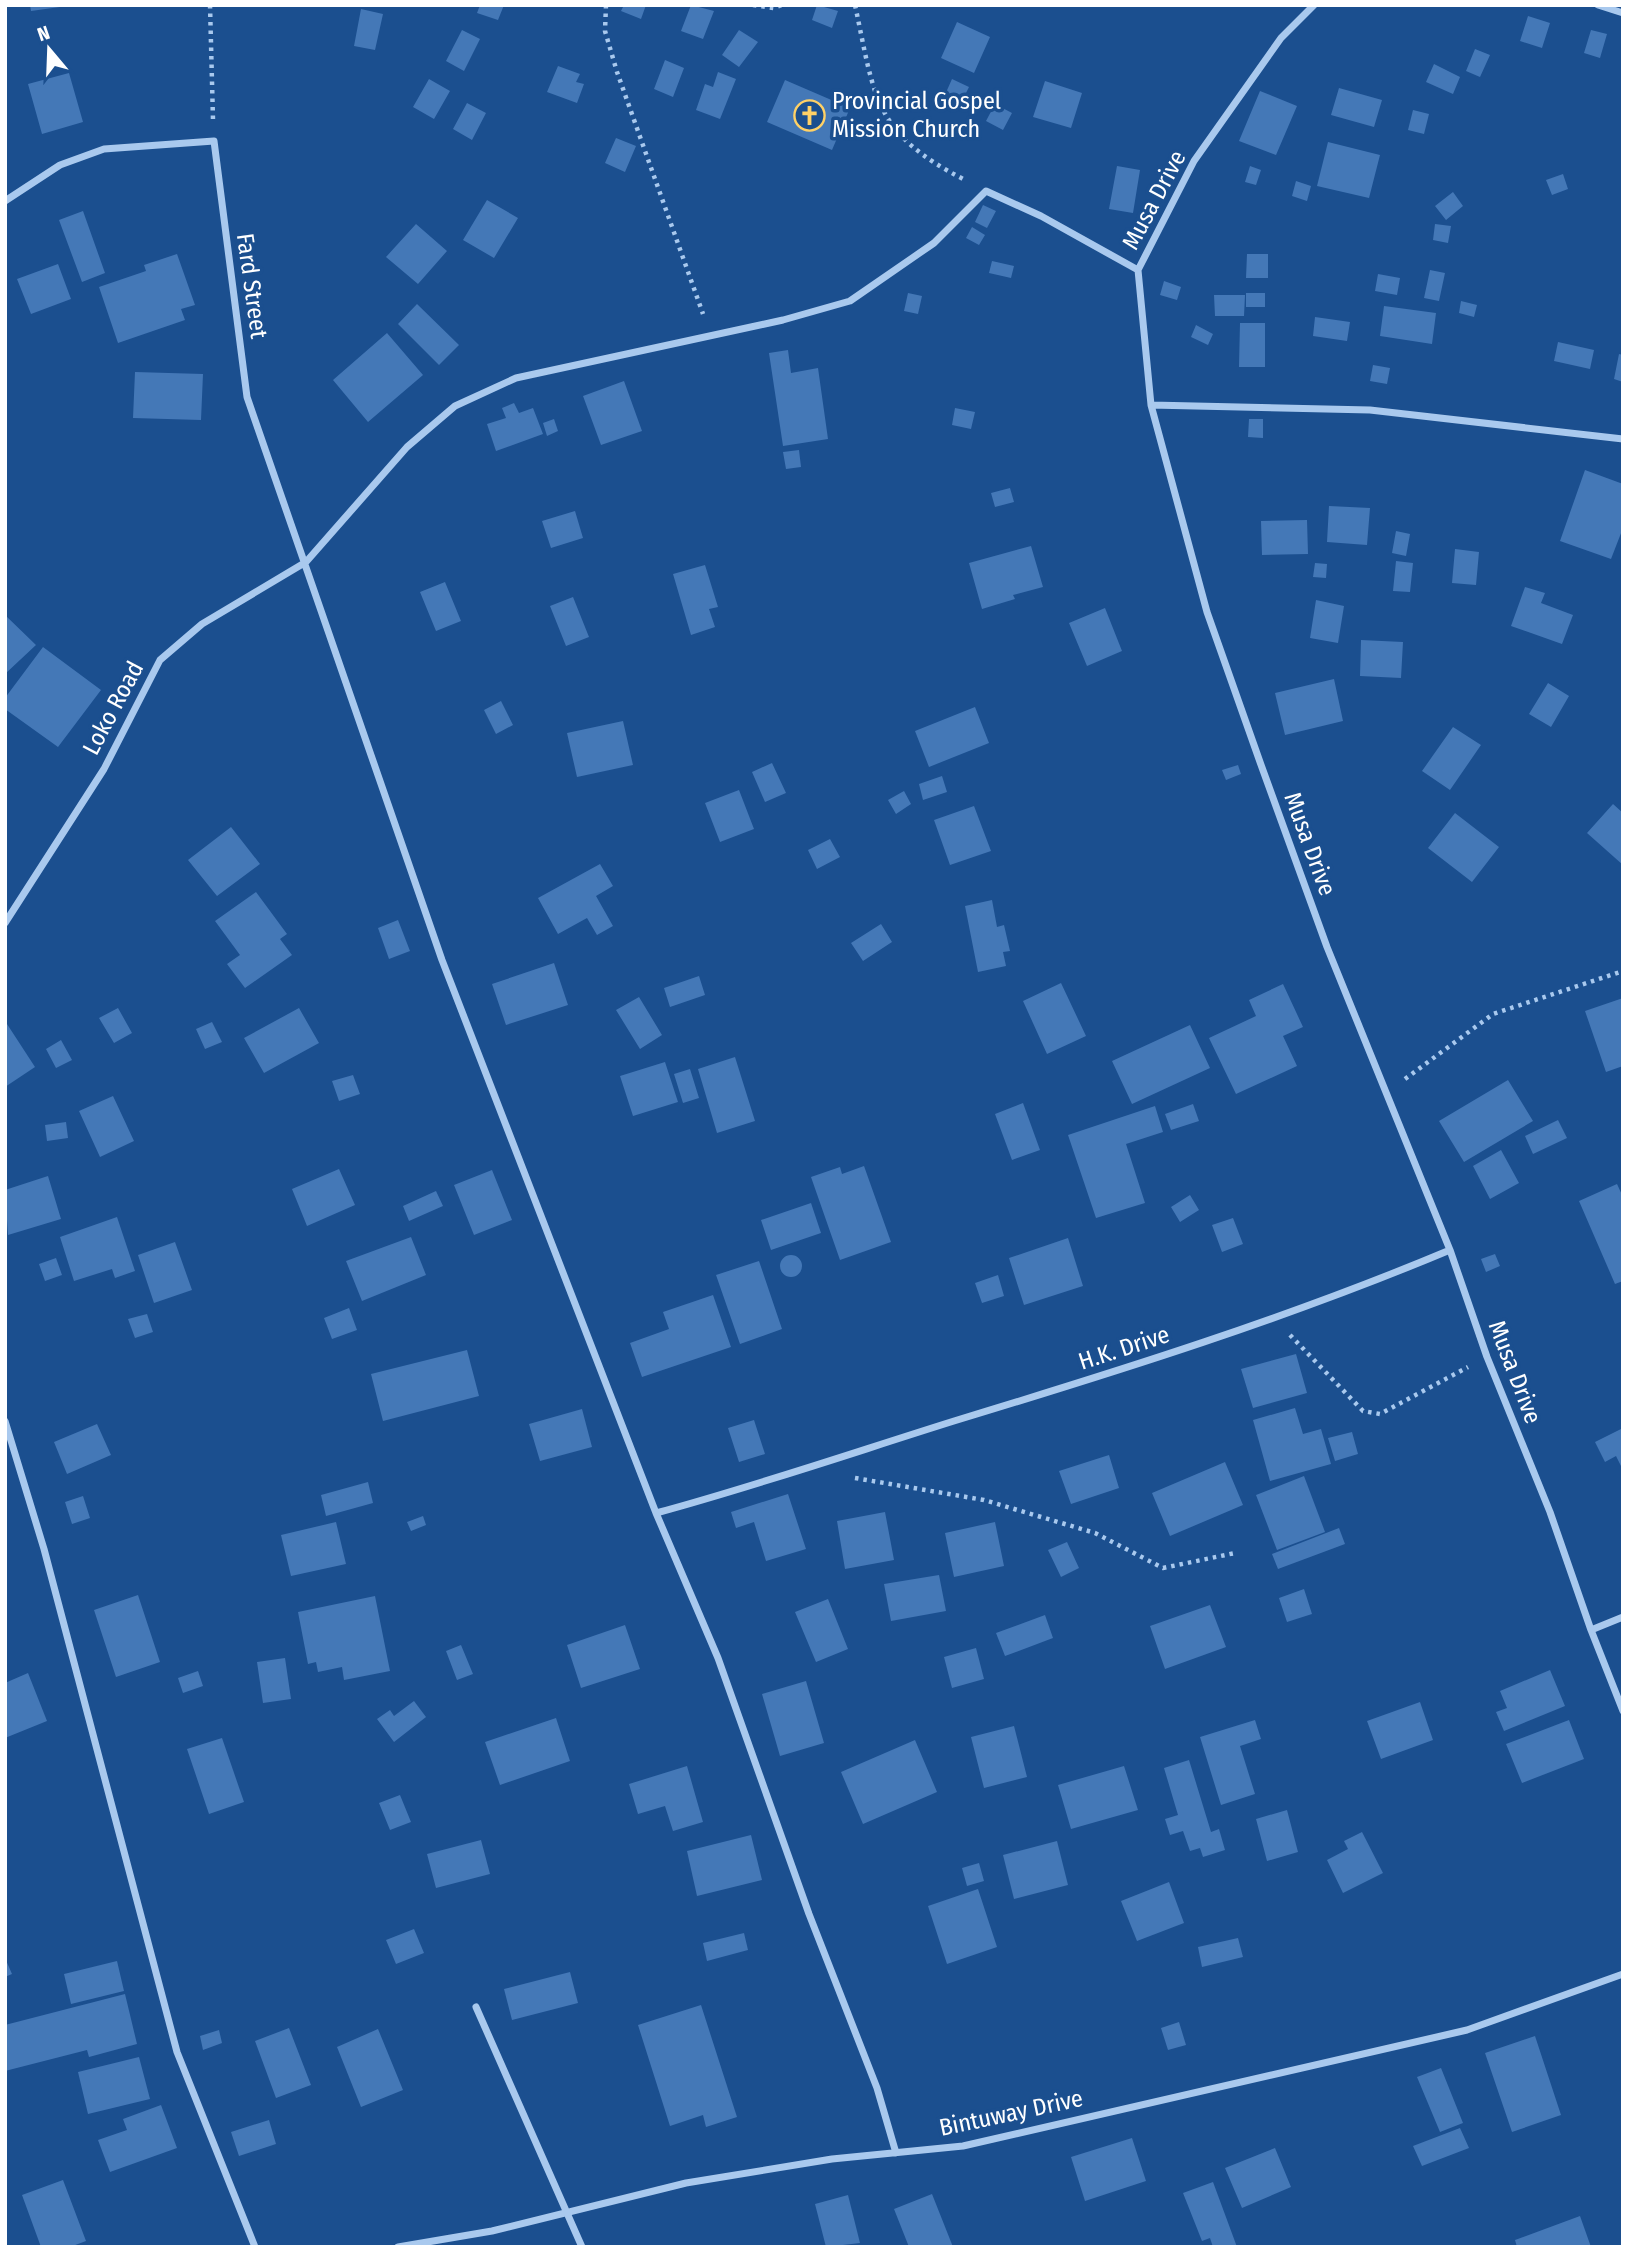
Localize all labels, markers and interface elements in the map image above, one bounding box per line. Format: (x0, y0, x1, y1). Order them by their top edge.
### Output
north arrow (14, 14, 84, 84)
text: N (34, 21, 53, 46)
place label: Provincial Gospel Mission Church (832, 87, 1001, 143)
church icon: Provincial Gospel Mission Church (792, 98, 826, 132)
street label: Musa Drive (1116, 146, 1192, 254)
street label: Fard Street (231, 232, 273, 341)
street label: Loko Road (77, 657, 149, 759)
street label: Musa Drive (1278, 789, 1342, 899)
street label: Musa Drive (1483, 1317, 1547, 1427)
street label: H.K. Drive (1075, 1320, 1173, 1376)
street label: Bintuway Drive (937, 2084, 1085, 2142)

